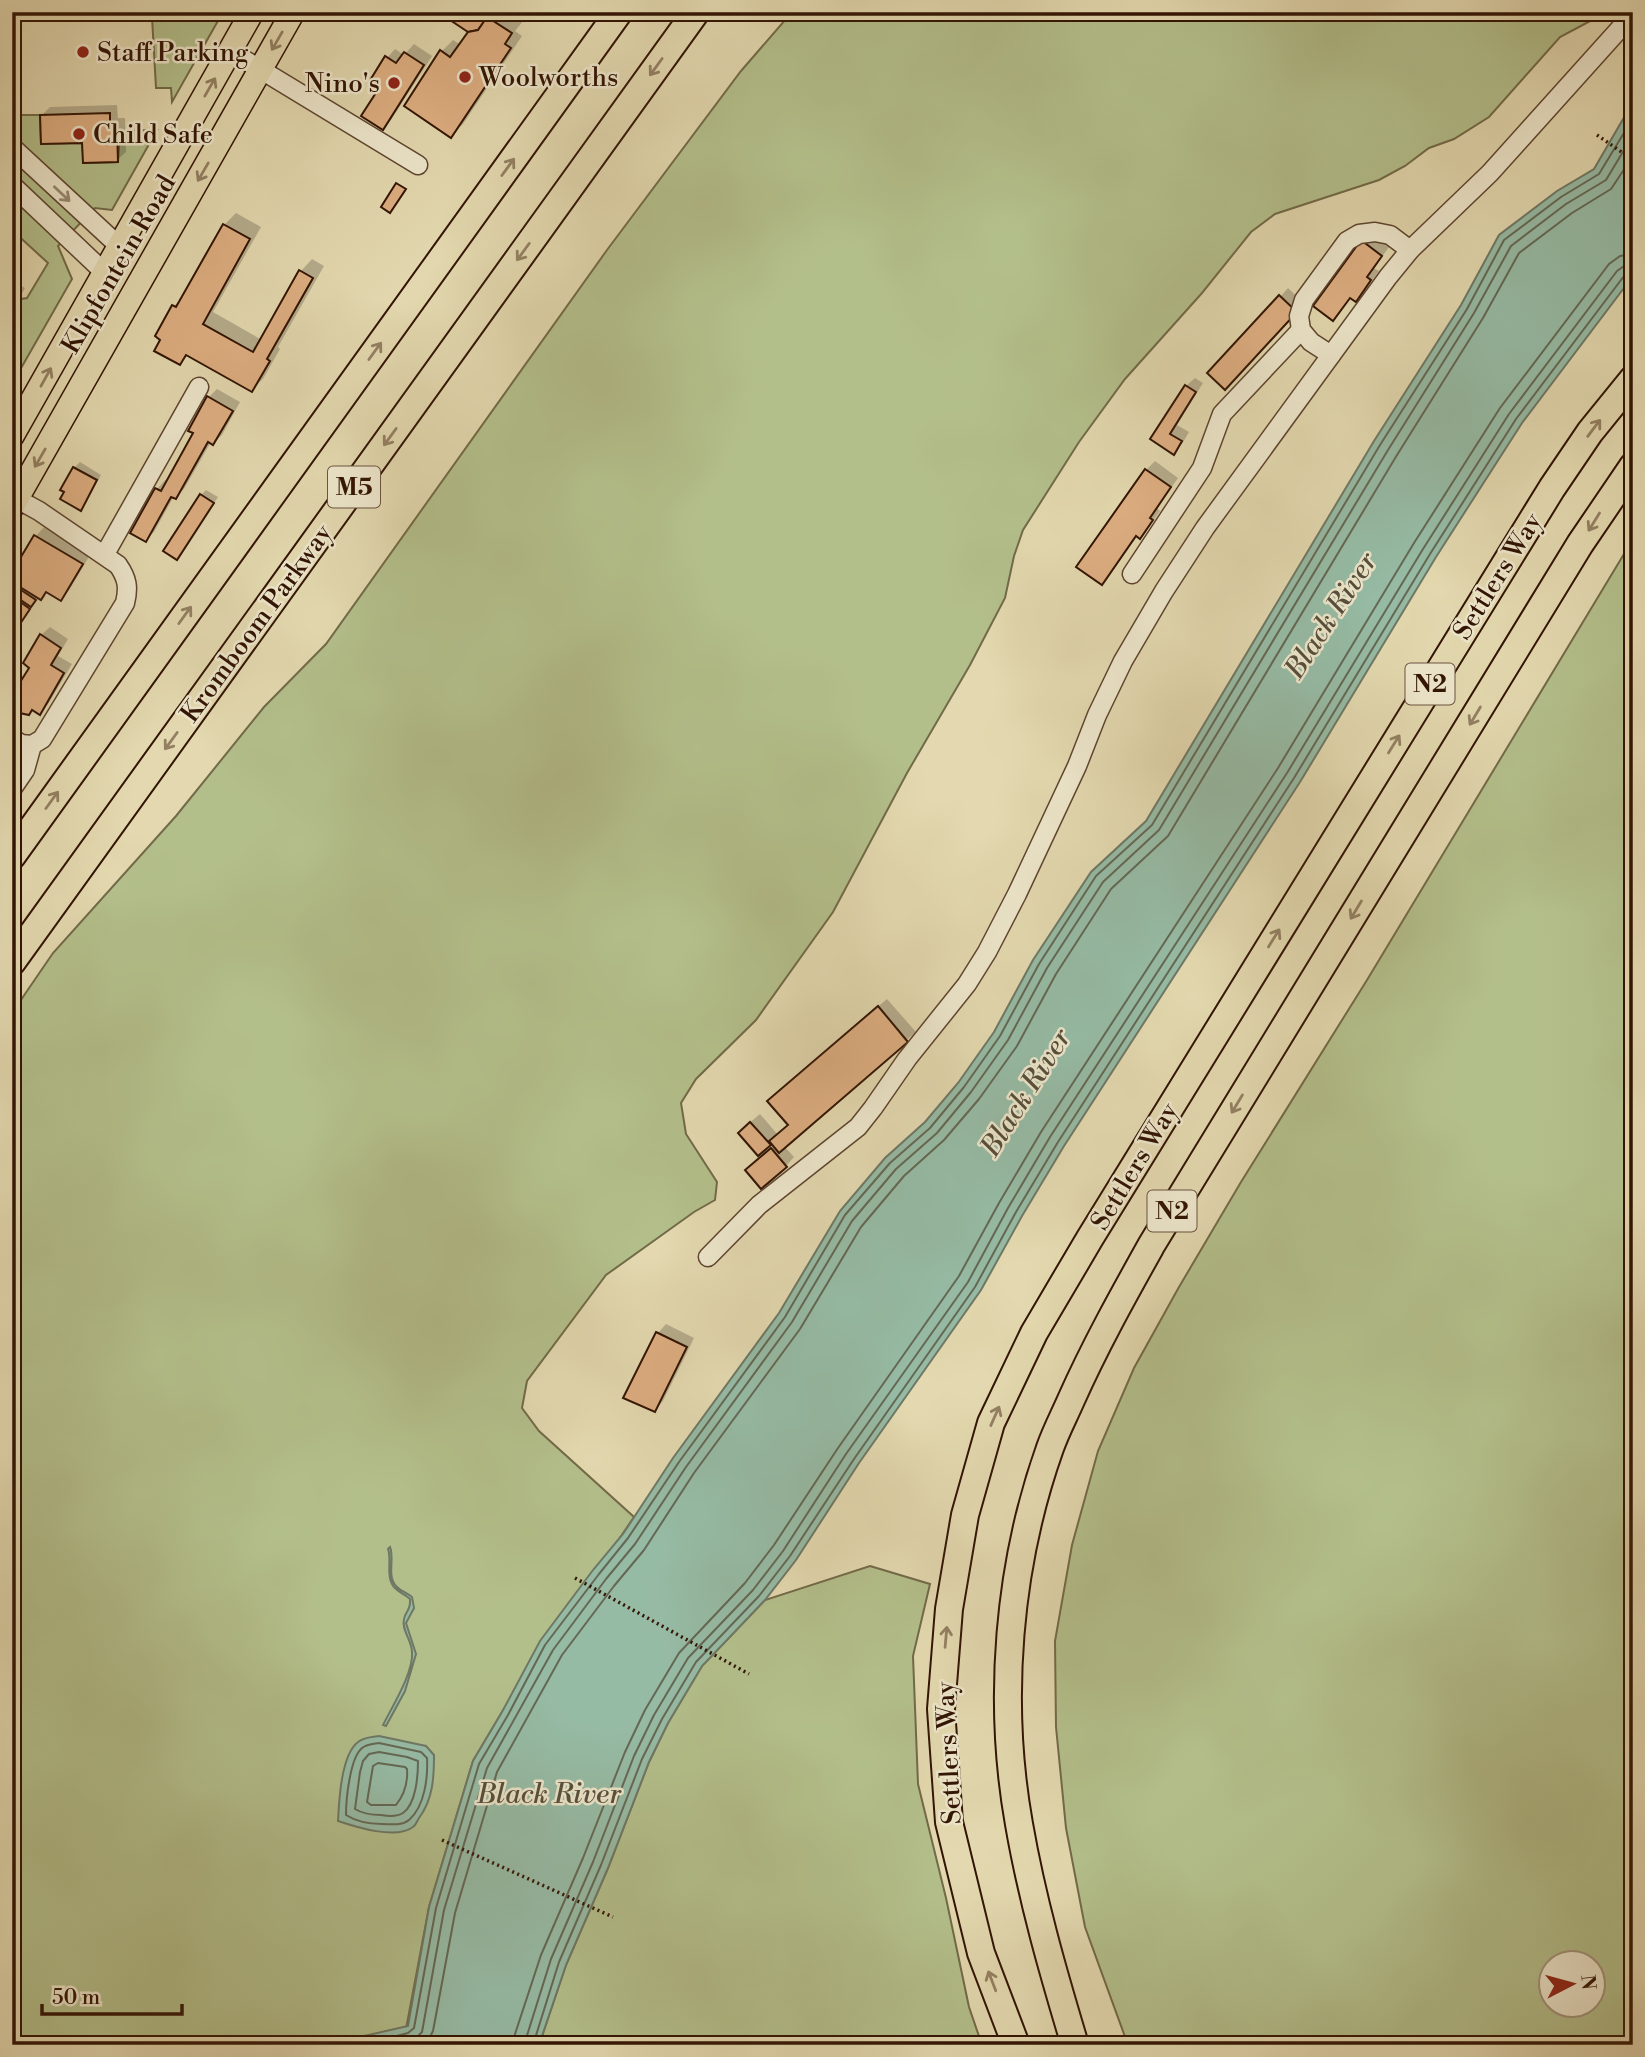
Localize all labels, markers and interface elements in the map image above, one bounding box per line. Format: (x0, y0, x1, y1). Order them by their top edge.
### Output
one-way arrow (270, 31, 284, 51)
place label: Staff Parking (97, 37, 249, 69)
marker: Staff Parking (75, 44, 91, 60)
one-way arrow (648, 57, 663, 76)
place label: Woolworths (478, 62, 618, 94)
place label: Nino's (305, 68, 380, 100)
marker: Woolworths (457, 69, 473, 85)
marker: Nino's (386, 75, 402, 91)
one-way arrow (203, 77, 217, 97)
place label: Child Safe (93, 119, 213, 151)
marker: Child Safe (71, 126, 87, 142)
one-way arrow (500, 157, 515, 176)
one-way arrow (196, 161, 209, 182)
street label: Klipfontein Road (55, 169, 183, 359)
one-way arrow (53, 185, 70, 202)
one-way arrow (516, 242, 530, 261)
one-way arrow (368, 342, 382, 361)
one-way arrow (40, 367, 53, 388)
one-way arrow (1587, 419, 1601, 438)
one-way arrow (383, 427, 397, 446)
one-way arrow (33, 447, 47, 467)
road number: M5 (328, 466, 380, 508)
street label: Settlers Way (1446, 507, 1550, 646)
one-way arrow (1587, 512, 1601, 532)
street label: Kromboom Parkway (174, 518, 340, 729)
water label: Black River (1277, 545, 1386, 687)
one-way arrow (177, 606, 192, 625)
road number: N2 (1406, 664, 1454, 704)
one-way arrow (1468, 706, 1482, 726)
one-way arrow (164, 731, 178, 750)
one-way arrow (1386, 735, 1401, 754)
one-way arrow (45, 791, 59, 810)
one-way arrow (1349, 900, 1363, 920)
one-way arrow (1268, 928, 1282, 948)
water label: Black River (973, 1022, 1080, 1164)
one-way arrow (1230, 1094, 1244, 1114)
street label: Settlers Way (1084, 1097, 1186, 1236)
road number: N2 (1148, 1190, 1196, 1232)
one-way arrow (989, 1406, 1002, 1427)
one-way arrow (940, 1627, 953, 1649)
street label: Settlers Way (929, 1680, 969, 1825)
water label: Black River (476, 1777, 622, 1812)
north arrow (1536, 1948, 1606, 2018)
one-way arrow (985, 1971, 997, 1992)
scale bar (42, 1973, 182, 2017)
text: N (1575, 1974, 1601, 1991)
text: 50 m (52, 1985, 100, 2011)

